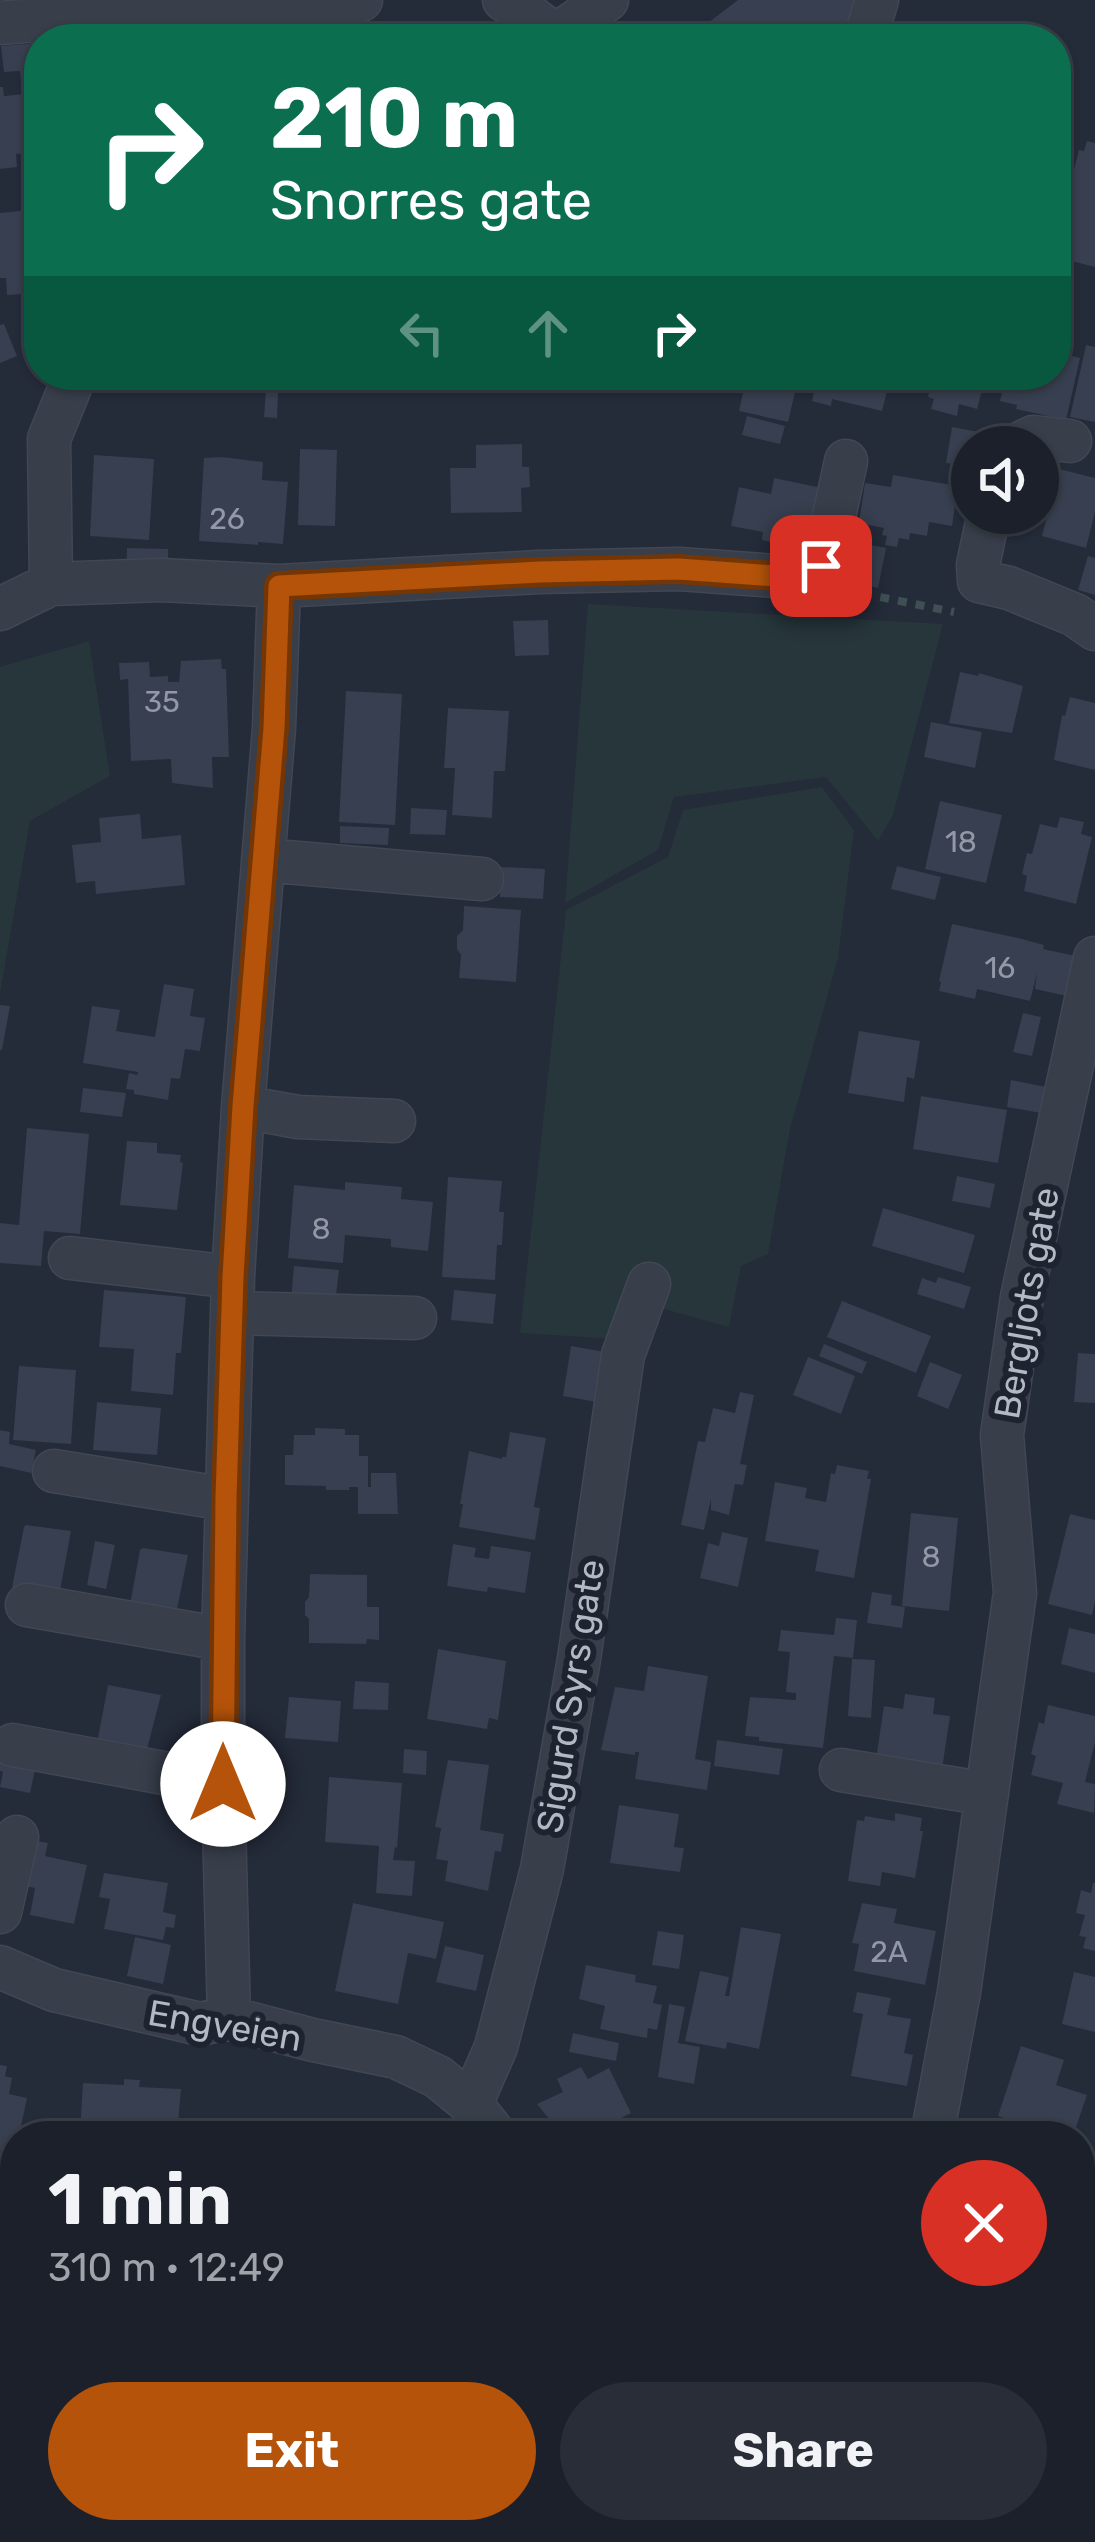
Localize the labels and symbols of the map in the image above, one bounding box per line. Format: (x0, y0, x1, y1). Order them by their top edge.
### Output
house number: 26 (209, 501, 245, 537)
pin (770, 515, 872, 617)
house number: 35 (144, 684, 180, 720)
house number: 18 (945, 824, 977, 860)
house number: 16 (985, 950, 1015, 986)
street label: Bergljots gate (985, 1184, 1068, 1422)
house number: 8 (311, 1211, 331, 1247)
house number: 8 (921, 1539, 941, 1575)
street label: Sigurd Syrs gate (528, 1556, 613, 1836)
position arrow (160, 1721, 286, 1847)
house number: 2A (870, 1934, 908, 1970)
street label: Engveien (145, 1991, 305, 2060)

